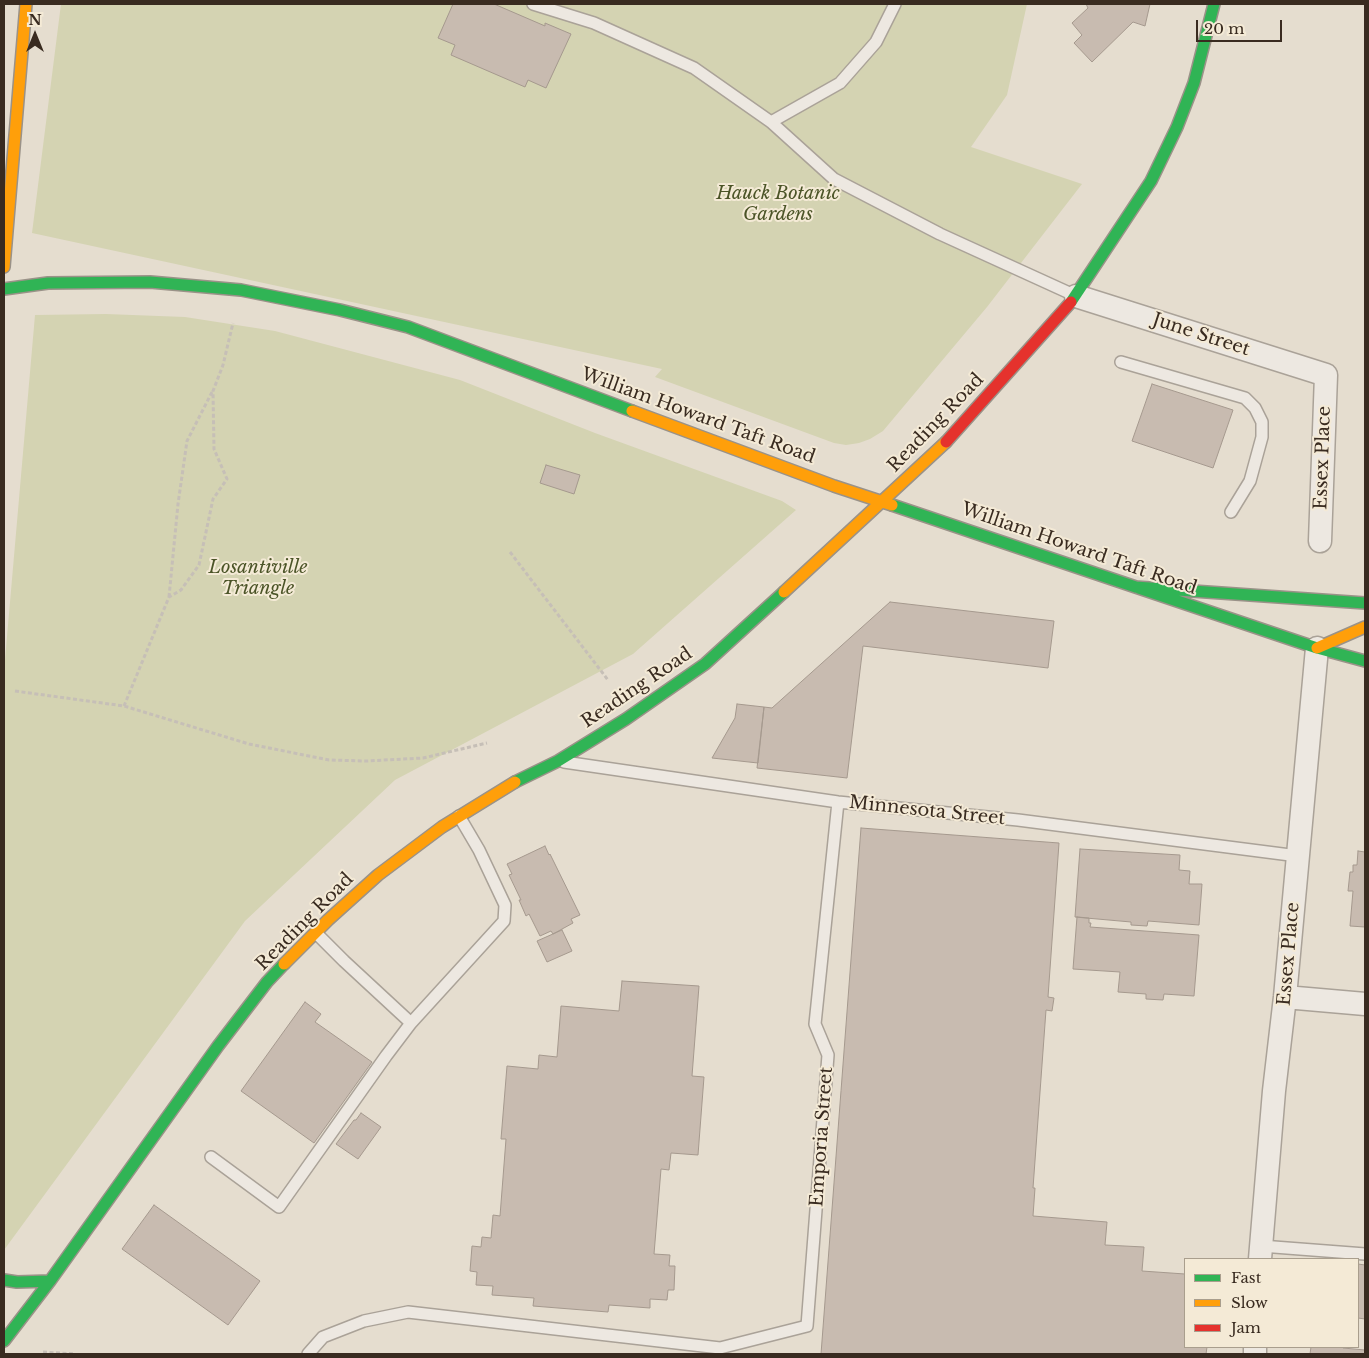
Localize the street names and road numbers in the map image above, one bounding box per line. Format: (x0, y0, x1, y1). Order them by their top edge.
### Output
street label: June Street (1150, 309, 1252, 361)
street label: William Howard Taft Road (578, 363, 818, 469)
street label: Reading Road (883, 369, 989, 477)
street label: Essex Place (1310, 406, 1336, 510)
street label: William Howard Taft Road (958, 498, 1200, 600)
street label: Reading Road (578, 643, 696, 733)
street label: Minnesota Street (848, 792, 1006, 830)
street label: Reading Road (252, 869, 358, 975)
street label: Essex Place (1274, 901, 1304, 1007)
street label: Emporia Street (806, 1066, 838, 1208)

